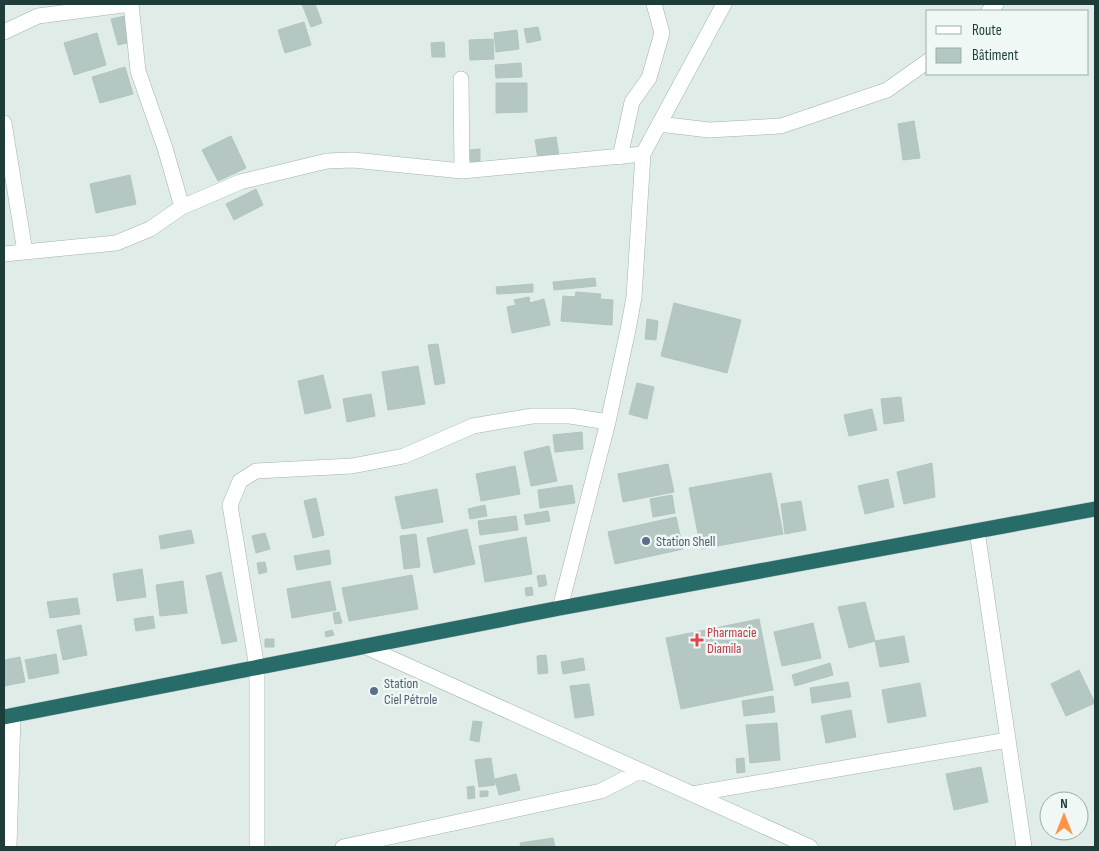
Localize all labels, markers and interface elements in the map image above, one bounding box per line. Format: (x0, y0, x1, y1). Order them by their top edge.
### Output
legend (926, 10, 1089, 75)
text: Route (972, 21, 1002, 40)
text: Bâtiment (972, 46, 1019, 65)
place label: Station Shell (656, 533, 715, 550)
marker: Station Shell (640, 535, 652, 547)
place label: Pharmacie Diamila (707, 624, 757, 657)
marker: Pharmacie Diamila (691, 634, 703, 646)
place label: Station Ciel Pétrole (384, 675, 437, 708)
marker: Station Ciel Pétrole (368, 685, 380, 697)
north arrow (1039, 791, 1089, 841)
text: N (1060, 795, 1068, 812)

